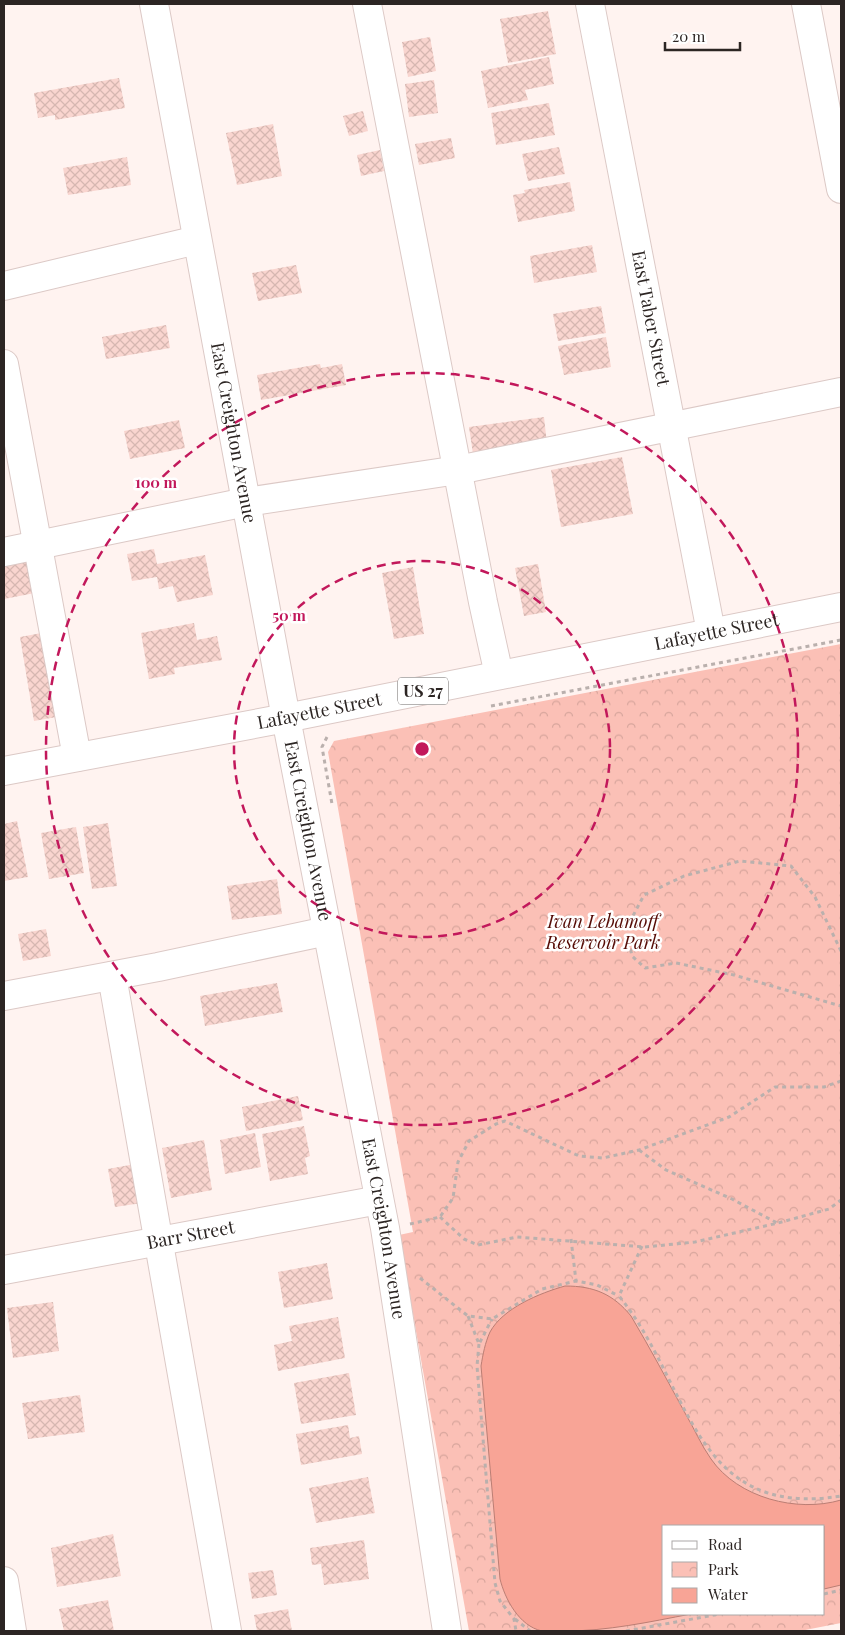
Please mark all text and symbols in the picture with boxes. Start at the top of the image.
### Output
scale bar [665,20,740,52]
text: 20 m [672,26,706,46]
street label: East Taber Street [627,248,676,389]
street label: East Creighton Avenue [206,340,263,525]
text: 100 m [135,472,178,492]
text: 50 m [272,605,306,625]
street label: Lafayette Street [652,607,781,655]
road number: US 27 [398,678,448,704]
street label: Lafayette Street [255,686,384,734]
street label: East Creighton Avenue [280,738,338,923]
centre of rings [413,740,431,758]
park label: Ivan Lebamoff Reservoir Park [545,909,662,954]
street label: East Creighton Avenue [357,1136,412,1321]
street label: Barr Street [145,1214,237,1254]
legend [662,1525,825,1615]
text: Road [708,1534,742,1554]
text: Park [708,1559,740,1579]
text: Water [707,1584,748,1604]

